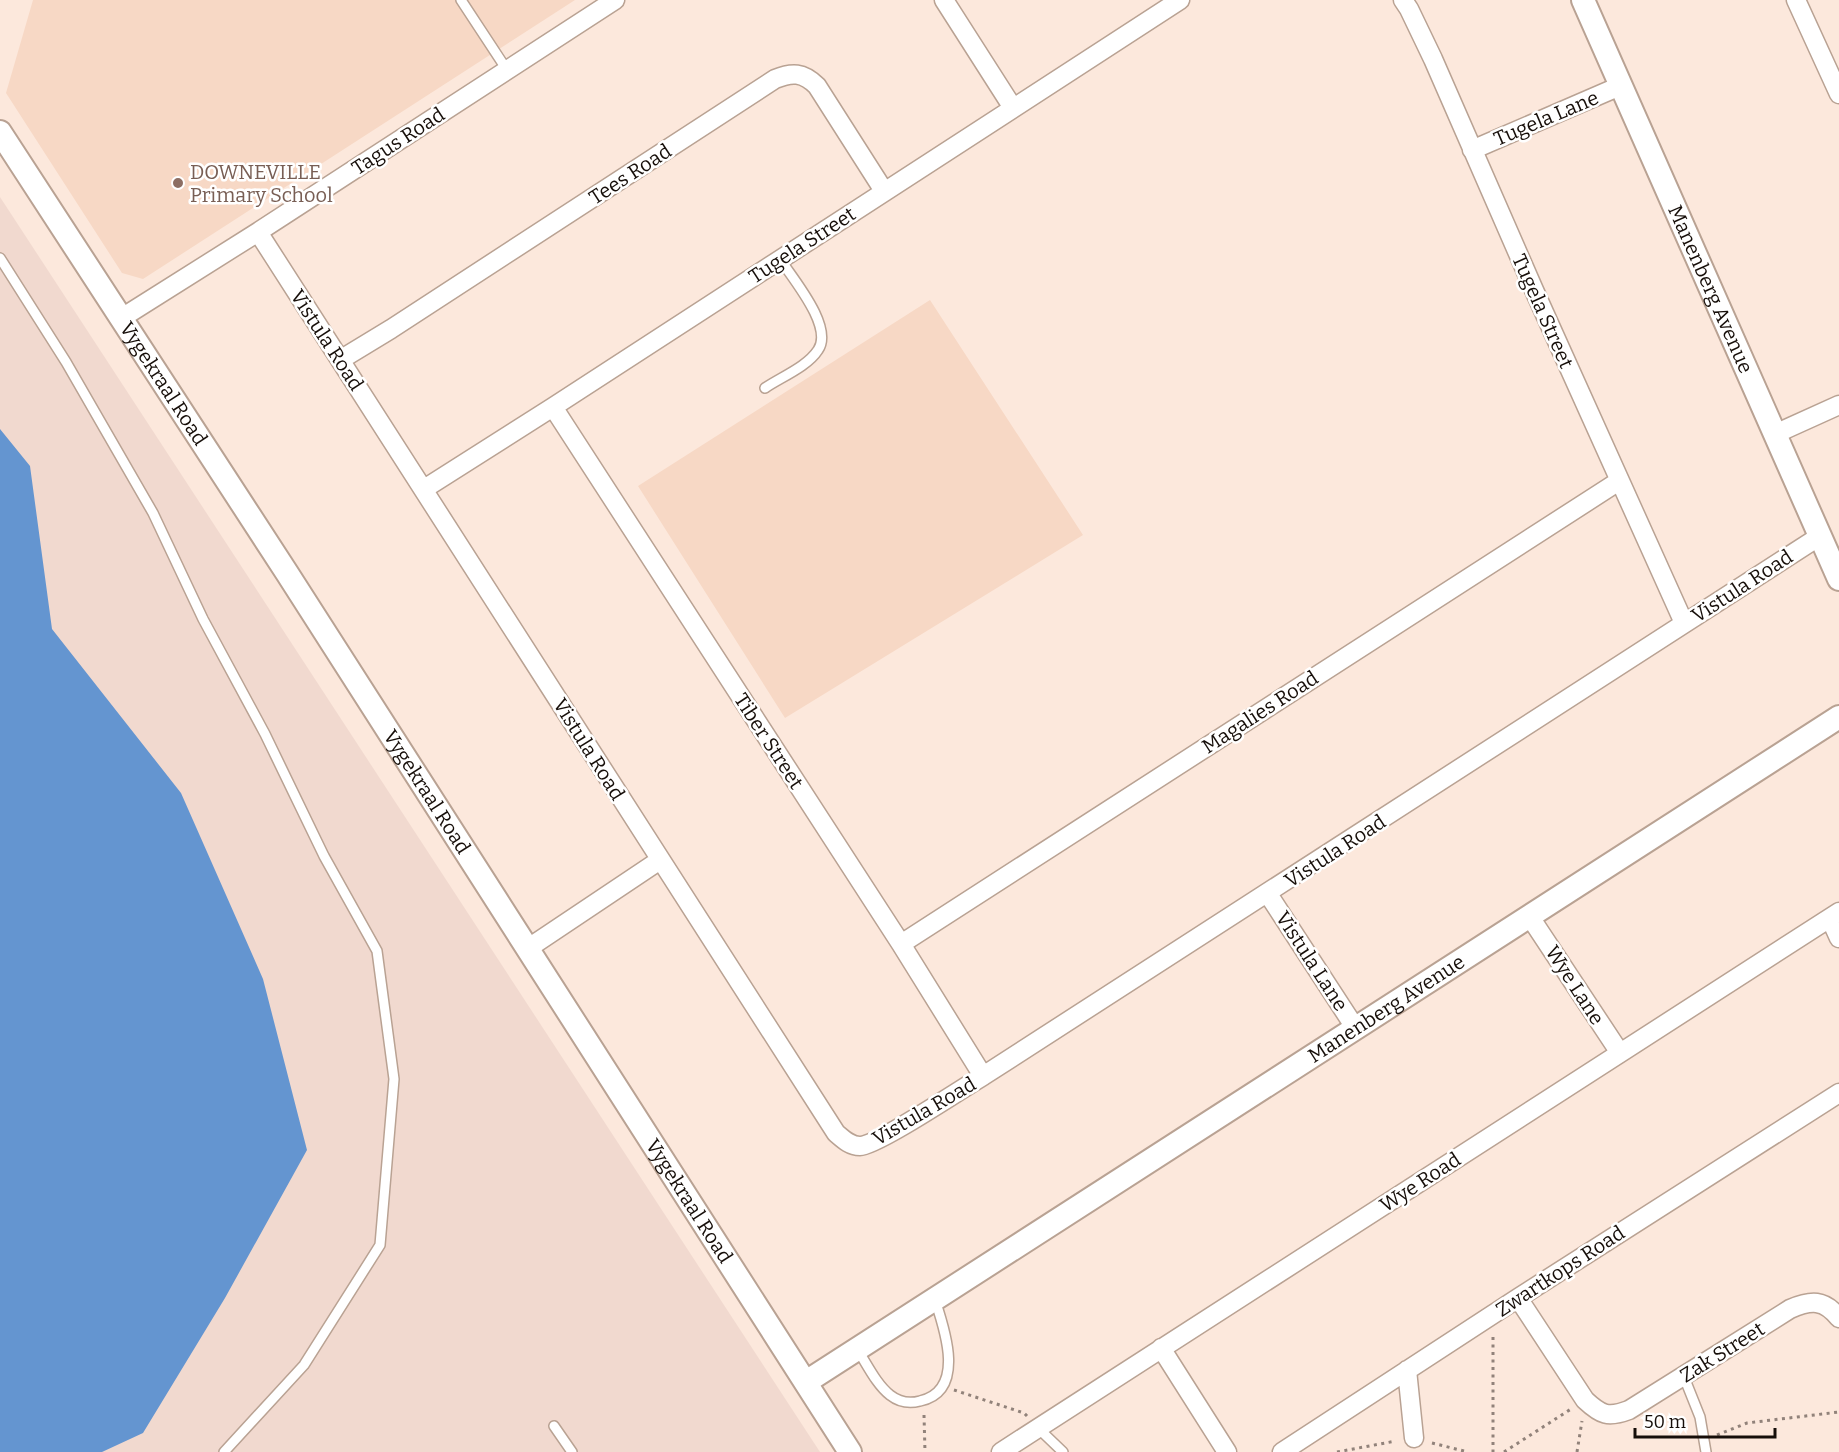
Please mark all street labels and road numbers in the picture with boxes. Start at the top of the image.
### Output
street label: Tugela Lane [1490,85,1602,151]
street label: Tagus Road [347,102,449,180]
street label: Tees Road [584,138,676,209]
street label: Manenberg Avenue [1663,201,1758,377]
street label: Tugela Street [744,202,860,288]
street label: Tugela Street [1507,250,1579,372]
street label: Vistula Road [285,285,369,395]
street label: Vygekraal Road [115,317,213,450]
street label: Vistula Road [1687,544,1797,628]
street label: Magalies Road [1197,665,1323,758]
street label: Tiber Street [729,689,809,793]
street label: Vistula Road [548,694,630,804]
street label: Vygekraal Road [379,725,476,858]
street label: Vistula Road [1280,809,1390,893]
street label: Vistula Lane [1271,907,1353,1015]
street label: Wye Lane [1541,941,1609,1029]
street label: Manenberg Avenue [1303,949,1469,1068]
street label: Vistula Road [868,1072,980,1150]
street label: Vygekraal Road [641,1135,738,1268]
street label: Wye Road [1375,1147,1465,1217]
street label: Zwartkops Road [1491,1220,1629,1322]
street label: Zak Street [1675,1317,1769,1387]

